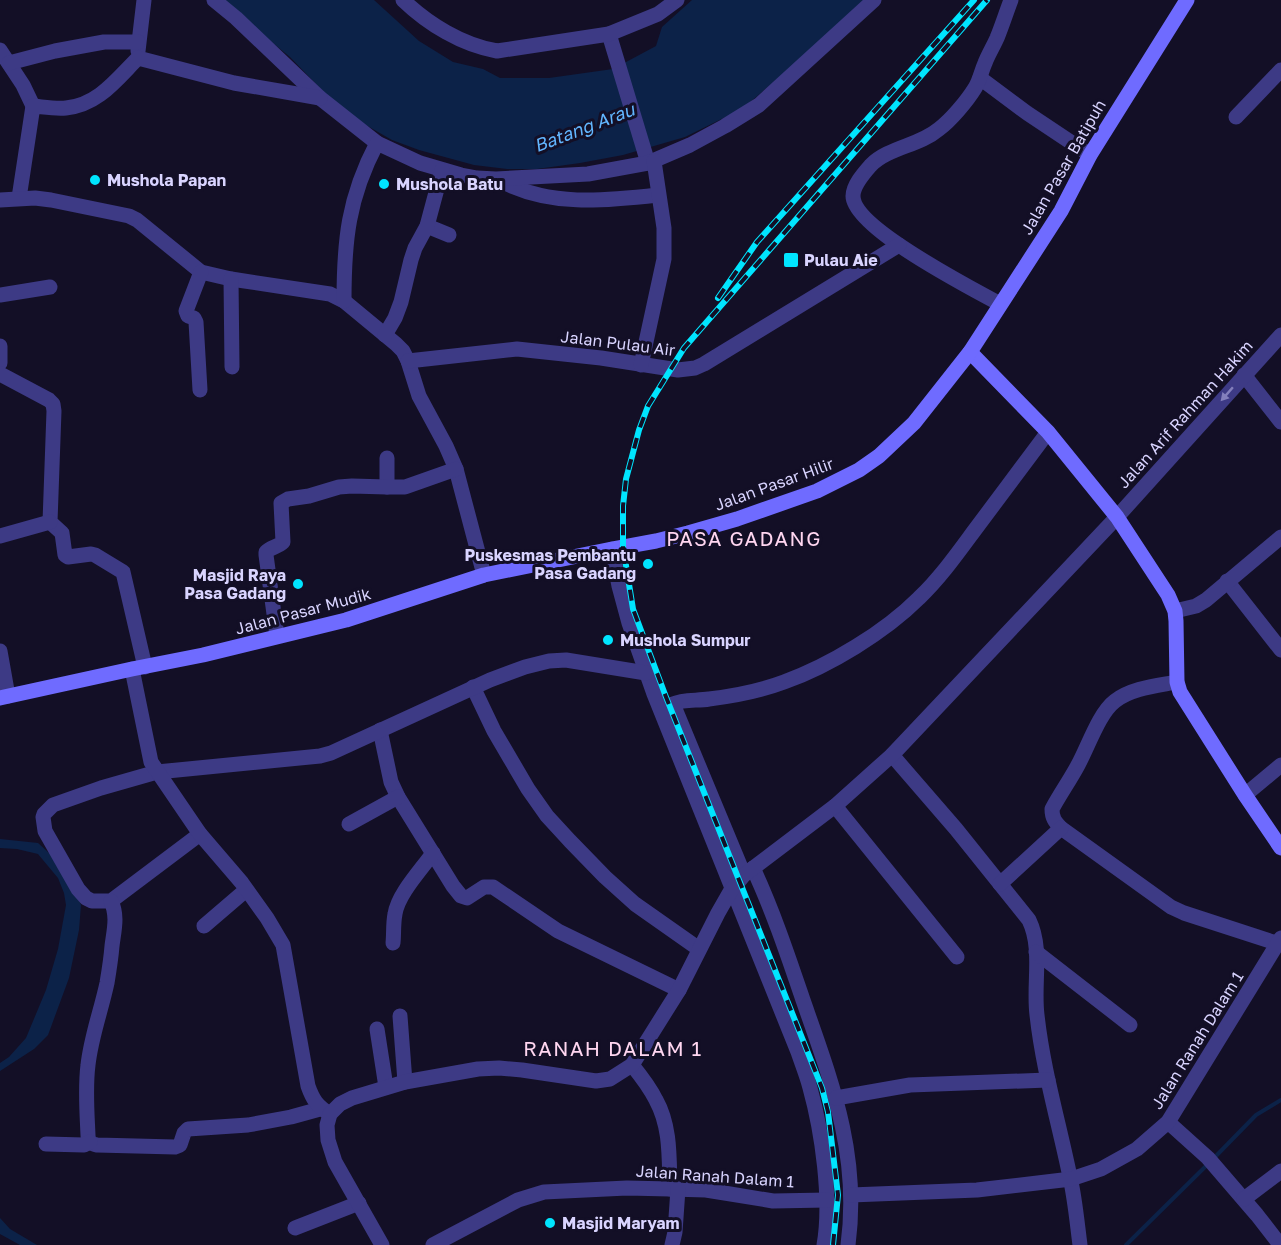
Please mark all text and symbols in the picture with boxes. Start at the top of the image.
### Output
street label: Jalan Pasar Batipuh [1016,96,1110,238]
water label: Batang Arau [531,97,638,156]
place label: Mushola Papan [107,170,226,190]
marker: Mushola Papan [88,173,102,187]
place label: Mushola Batu [396,174,503,194]
marker: Mushola Batu [377,177,391,191]
place label: Pulau Aie [804,250,878,270]
marker: Pulau Aie [782,251,800,269]
street label: Jalan Pulau Air [560,326,676,360]
street label: Jalan Arif Rahman Hakim [1113,336,1257,492]
one-way arrow [1221,386,1234,402]
street label: Jalan Pasar Hilir [712,453,836,515]
district label: PASA GADANG [666,526,822,550]
place label: Puskesmas Pembantu Pasa Gadang [464,545,636,583]
marker: Puskesmas Pembantu Pasa Gadang [641,557,655,571]
place label: Masjid Raya Pasa Gadang [184,565,286,603]
marker: Masjid Raya Pasa Gadang [291,577,305,591]
street label: Jalan Pasar Mudik [233,583,373,639]
place label: Mushola Sumpur [620,630,750,650]
marker: Mushola Sumpur [601,633,615,647]
street label: Jalan Ranah Dalam 1 [1146,967,1248,1113]
district label: RANAH DALAM 1 [523,1036,703,1060]
street label: Jalan Ranah Dalam 1 [635,1160,795,1192]
place label: Masjid Maryam [562,1213,680,1233]
marker: Masjid Maryam [543,1216,557,1230]

